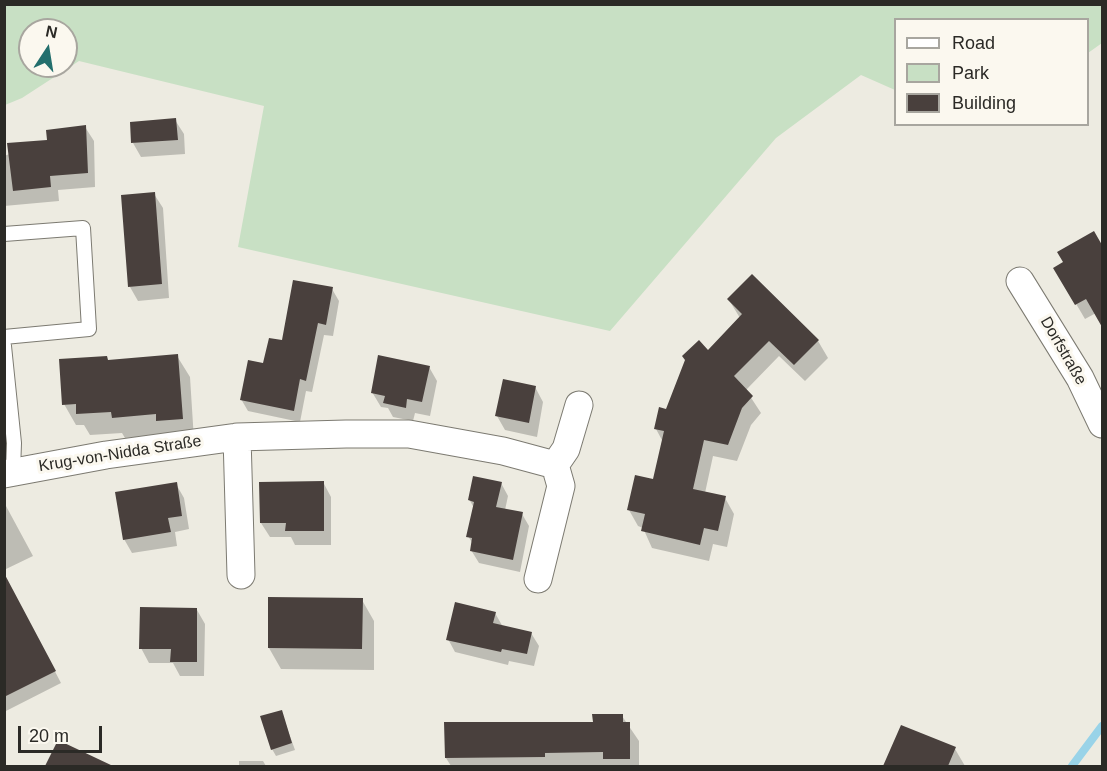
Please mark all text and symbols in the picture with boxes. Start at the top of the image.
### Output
north arrow [18,18,78,78]
legend [894,18,1089,126]
text: N [44,22,59,41]
text: Road [952,33,995,53]
text: Park [952,63,989,83]
text: Building [952,93,1016,113]
street label: Dorfstraße [1036,313,1090,389]
street label: Krug-von-Nidda Straße [37,432,203,476]
scale bar [21,714,105,752]
text: 20 m [29,726,69,746]

